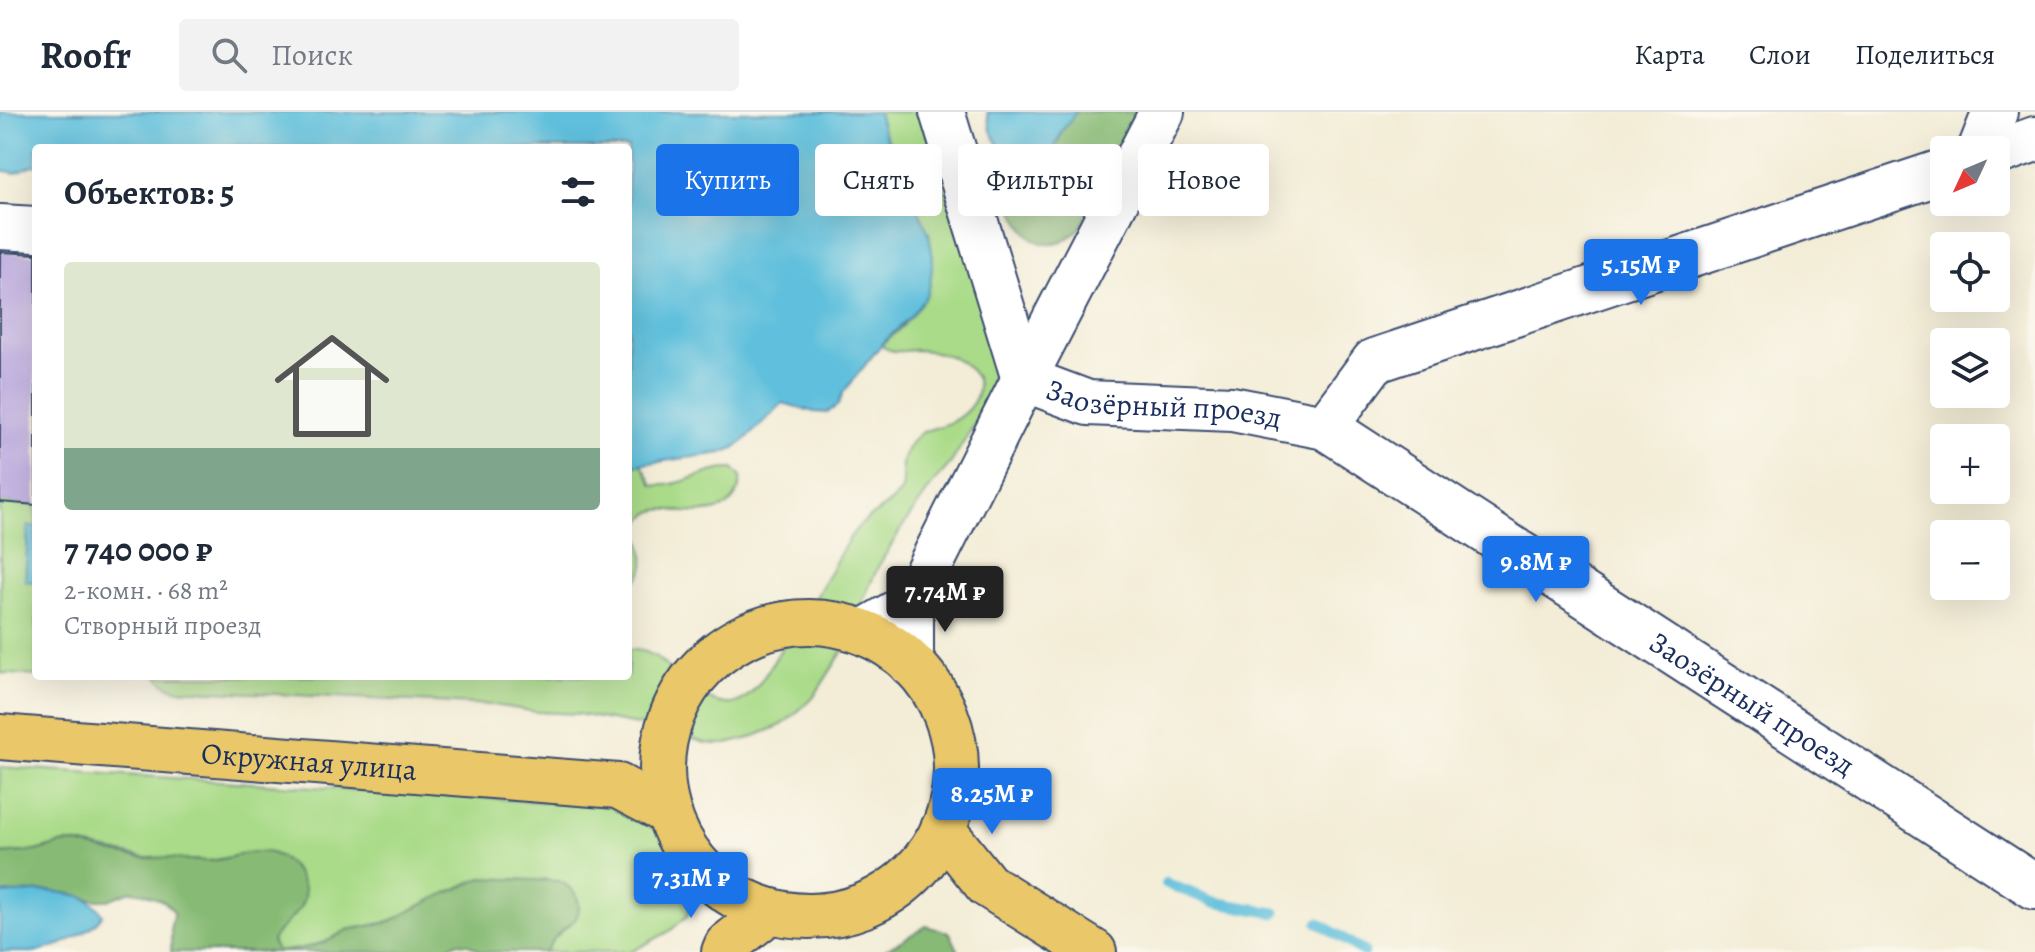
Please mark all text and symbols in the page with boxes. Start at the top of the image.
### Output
search box [179,19,739,91]
text: Roofr [40,29,131,81]
icon: search [207,33,251,77]
text: Поиск [271,35,353,75]
text: Карта [1634,36,1705,74]
text: Слои [1749,36,1811,74]
text: Поделиться [1855,36,1995,74]
north arrow [1930,136,2010,216]
map controls [1930,136,2010,600]
chip: Купить [656,144,799,216]
chip: Снять [815,144,942,216]
chip: Фильтры [958,144,1122,216]
chip: Новое [1138,144,1269,216]
text: Объектов: 5 [64,169,235,216]
icon: filters [556,170,600,214]
button: locate [1930,232,2010,312]
pin: 5.15M ₽ [1567,239,1715,307]
text: 5.15M ₽ [1602,247,1680,282]
icon: home [260,314,404,458]
button: layers [1930,328,2010,408]
street label: Заозёрный проезд [1041,369,1285,438]
button: + [1930,424,2010,504]
button: − [1930,520,2010,600]
text: 7 740 000 ₽ [64,526,212,573]
pin: 9.8M ₽ [1471,536,1601,604]
text: 9.8M ₽ [1500,544,1572,579]
pin: 7.74M ₽ [871,566,1019,634]
text: 2-комн. · 68 m² [64,573,228,608]
text: 7.74M ₽ [904,574,986,609]
text: Створный проезд [64,608,261,643]
street label: Заозёрный проезд [1641,622,1863,785]
street label: Окружная улица [200,733,419,790]
pin: 8.25M ₽ [918,768,1066,836]
text: 8.25M ₽ [951,776,1033,811]
pin: 7.31M ₽ [617,852,765,920]
text: 7.31M ₽ [652,860,730,895]

